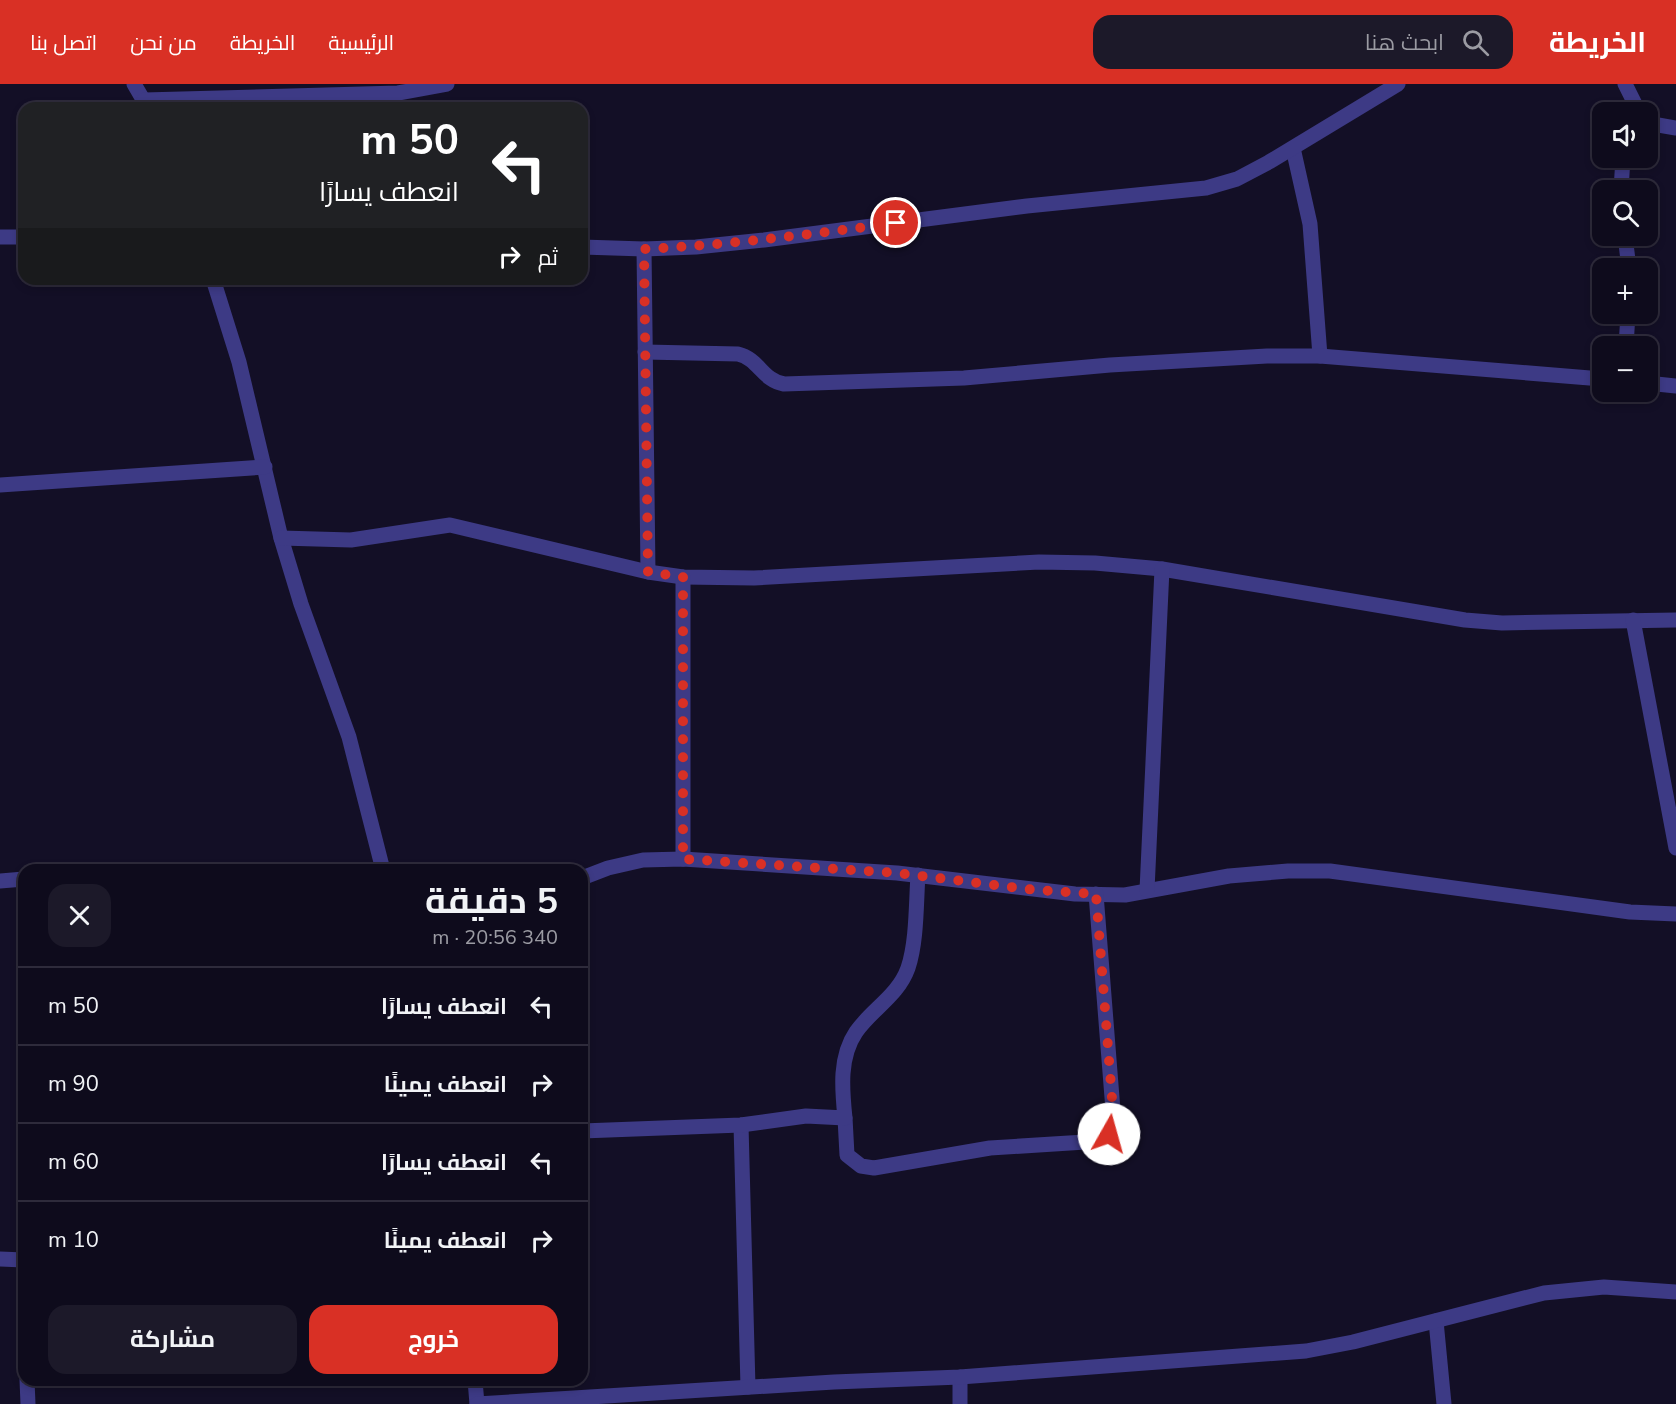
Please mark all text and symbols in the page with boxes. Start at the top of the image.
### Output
search box [1093,15,1513,69]
text: الخريطة [1549,24,1646,62]
icon: search [1459,26,1492,59]
text: ابحث هنا [1365,28,1444,58]
text: اتصل بنا [30,29,97,57]
text: من نحن [130,29,197,57]
text: الخريطة [230,29,295,57]
text: الرئيسية [328,29,394,57]
map controls [1592,102,1658,402]
button: sound [1592,102,1658,168]
text: 50 m [360,112,459,169]
icon: left [480,126,558,204]
text: انعطف يسارًا [319,174,459,211]
button: search [1592,180,1658,246]
pin [870,197,921,248]
icon: arrive [879,206,912,239]
icon: right [493,240,526,273]
text: ثم [538,243,558,273]
button: + [1592,258,1658,324]
button: − [1592,336,1658,402]
text: 5 دقيقة [425,877,558,926]
button: close [48,884,111,947]
text: 340 m · 20:56 [432,924,558,951]
icon: left [525,990,558,1023]
text: 50 m [48,991,99,1021]
text: انعطف يسارًا [381,992,507,1022]
icon: right [525,1068,558,1101]
text: 90 m [48,1069,99,1099]
text: انعطف يمينًا [384,1070,507,1100]
position arrow [1077,1102,1141,1166]
icon: left [525,1146,558,1179]
text: 60 m [48,1147,99,1177]
text: انعطف يسارًا [381,1148,507,1178]
icon: right [525,1224,558,1257]
text: 10 m [48,1225,99,1255]
text: انعطف يمينًا [384,1226,507,1256]
button: مشاركة [48,1305,297,1374]
button: خروج [309,1305,558,1374]

